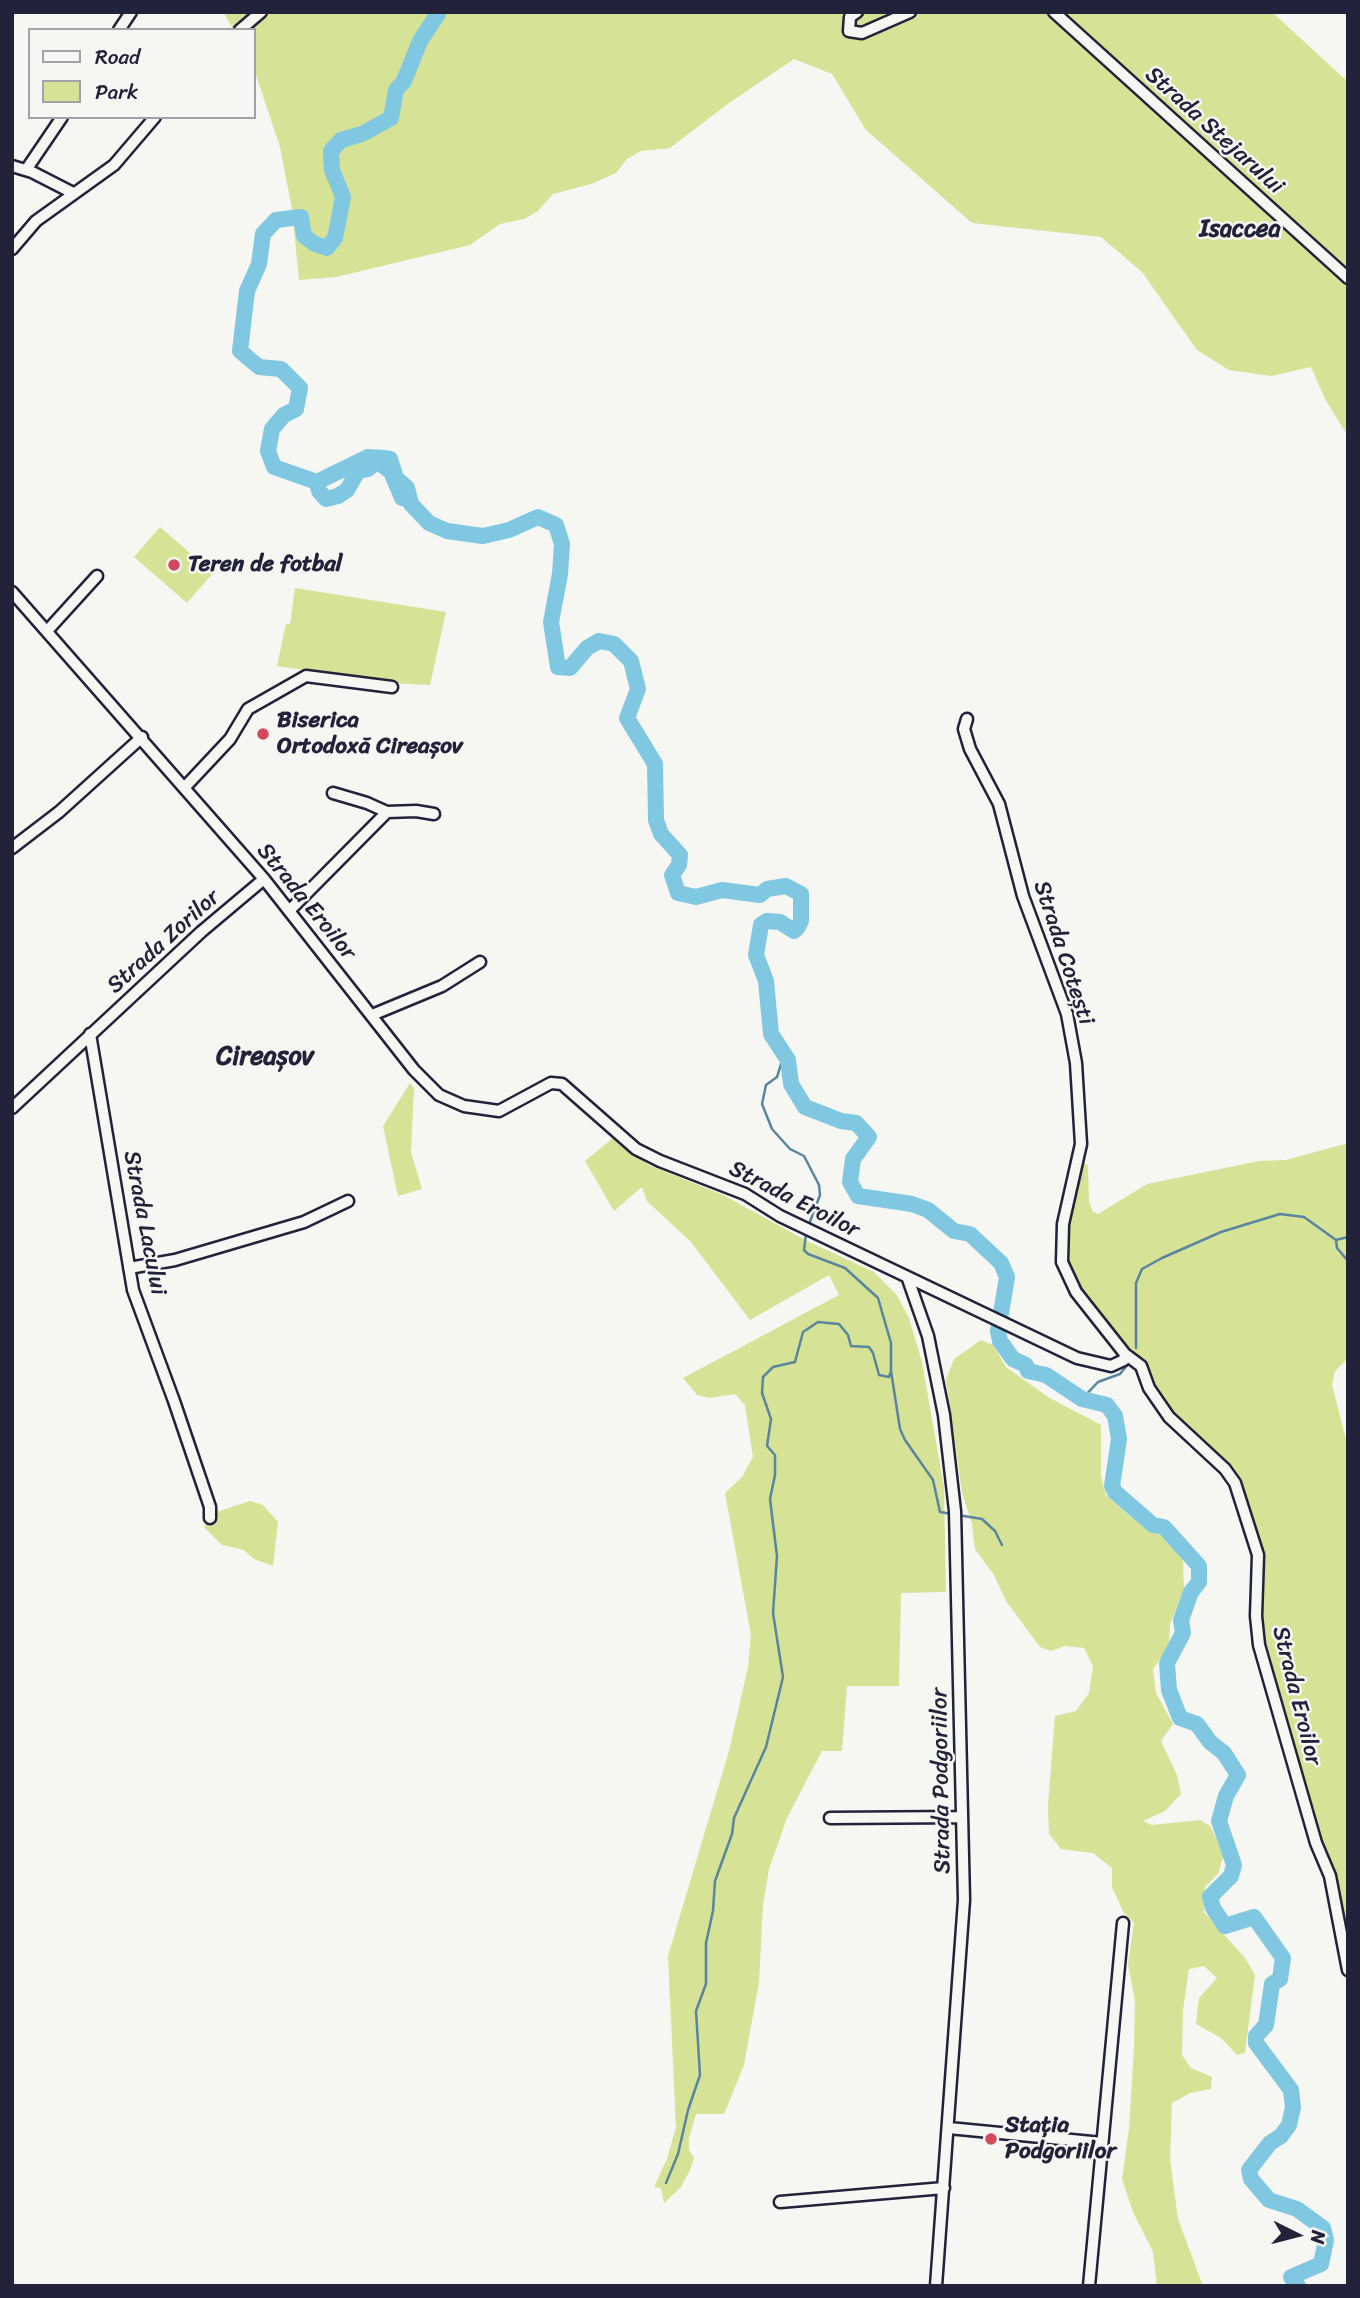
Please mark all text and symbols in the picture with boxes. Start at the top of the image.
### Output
legend [28,28,256,119]
text: Road [95,38,140,76]
street label: Strada Stejarului [1139,61,1289,201]
text: Park [95,73,138,111]
district label: Isaccea [1200,216,1280,244]
place label: Teren de fotbal [188,551,342,579]
marker: Teren de fotbal [166,557,182,573]
place label: Biserica Ortodoxă Cireașov [277,707,463,761]
marker: Biserica Ortodoxă Cireașov [255,726,271,742]
street label: Strada Eroilor [250,838,362,966]
street label: Strada Cotești [1027,877,1099,1029]
street label: Strada Zorilor [102,884,226,1000]
district label: Cireașov [216,1041,314,1073]
street label: Strada Lacului [116,1149,172,1297]
street label: Strada Eroilor [724,1155,864,1245]
street label: Strada Eroilor [1265,1623,1327,1769]
street label: Strada Podgoriilor [927,1688,957,1874]
place label: Stația Podgoriilor [1005,2112,1116,2166]
marker: Stația Podgoriilor [983,2131,999,2147]
north arrow [1262,2200,1332,2270]
text: N [1301,2229,1335,2246]

